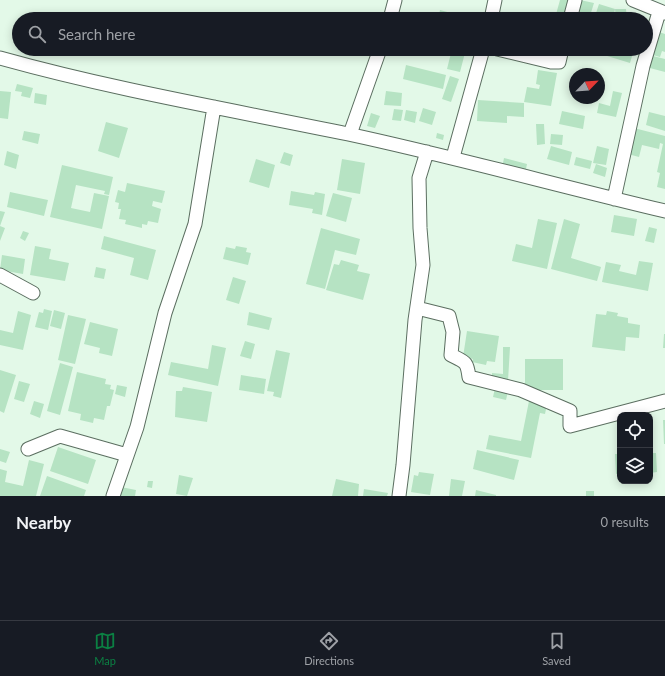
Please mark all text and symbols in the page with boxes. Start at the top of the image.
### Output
search box [12,12,653,56]
icon: search [26,23,48,45]
text: Search here [58,25,135,43]
north arrow [569,68,605,104]
map controls [617,412,653,484]
button: locate [617,412,653,448]
button: layers [617,448,653,484]
text: Nearby [16,512,71,533]
text: 0 results [601,514,649,530]
tab: Map [94,630,116,667]
tab: Directions [304,630,354,667]
tab: Saved [542,630,571,667]

